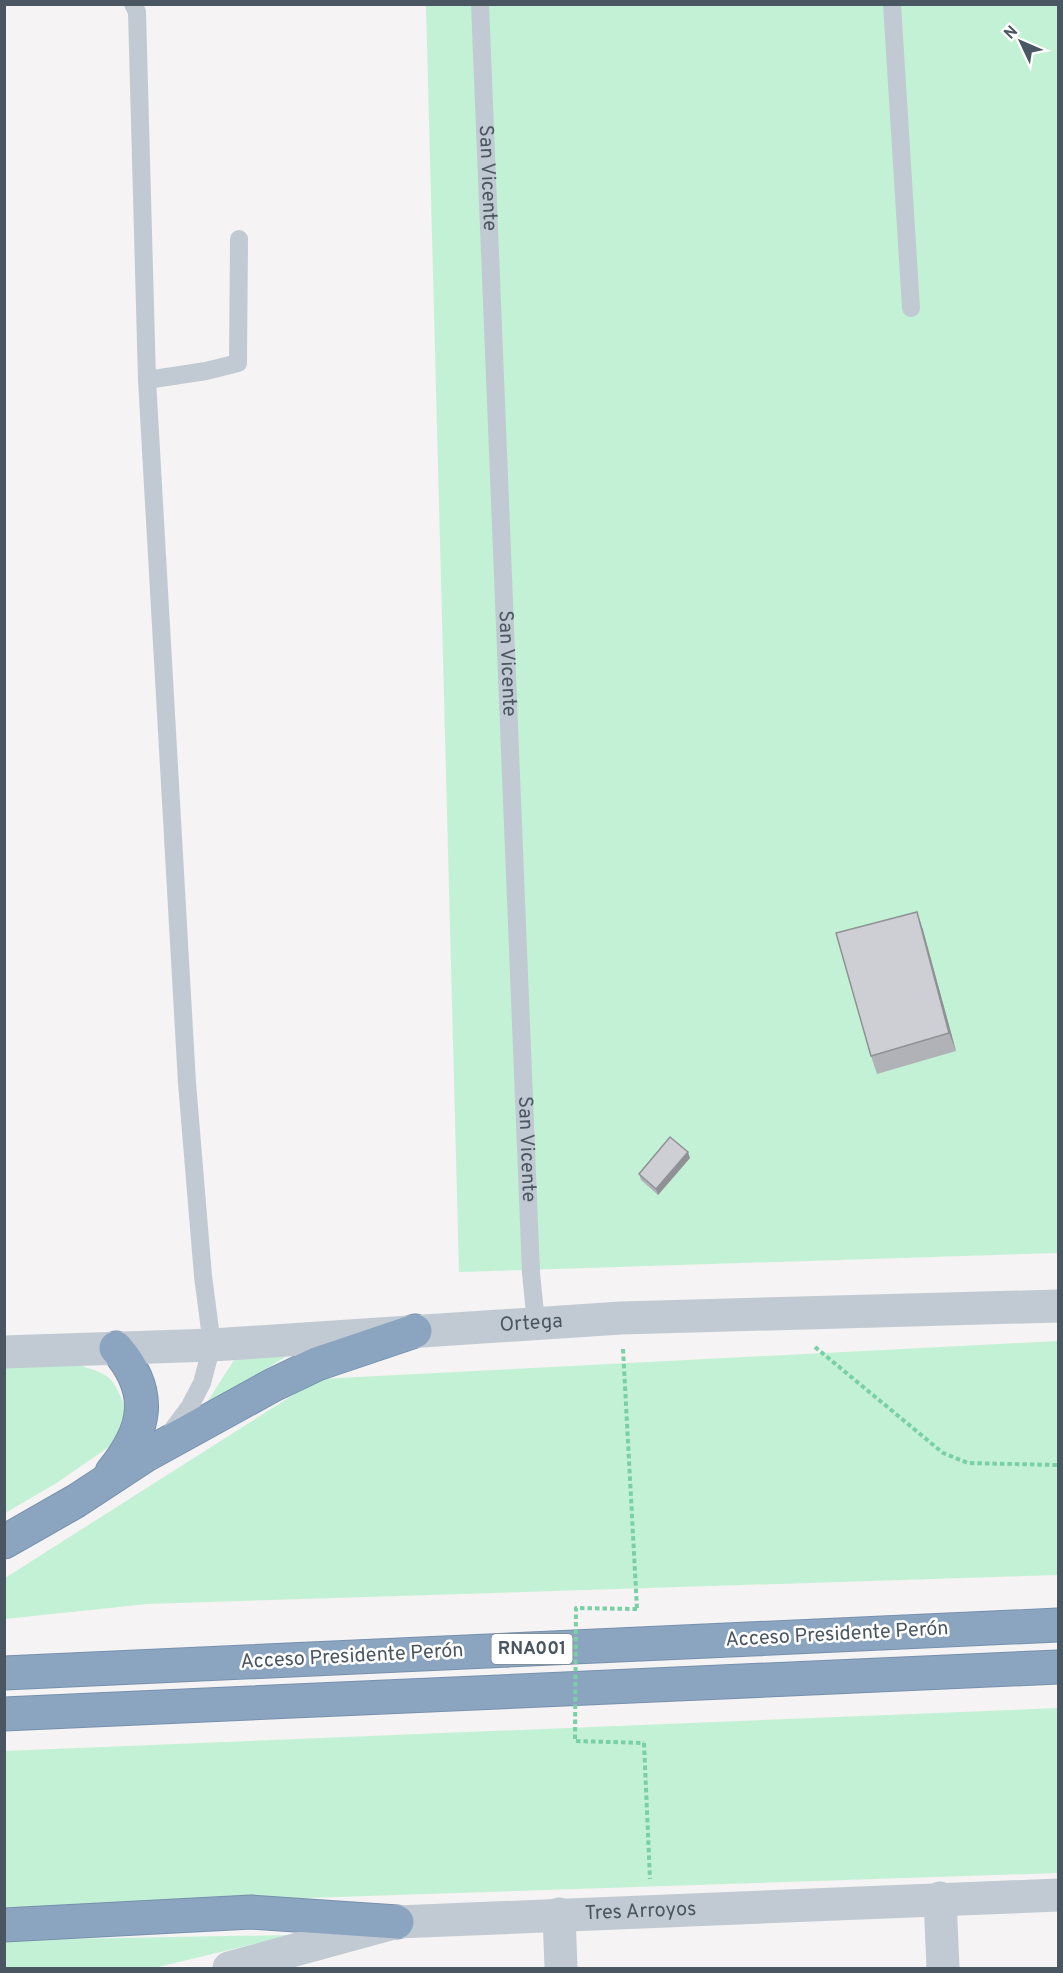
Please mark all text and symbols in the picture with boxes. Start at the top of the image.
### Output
north arrow [991,12,1051,72]
text: N [1000,22,1023,44]
street label: San Vicente [472,124,502,232]
street label: San Vicente [491,610,522,717]
street label: San Vicente [511,1095,541,1203]
street label: Ortega [499,1309,564,1339]
street label: Acceso Presidente Perón [725,1616,949,1654]
road number: RNA001 [492,1634,572,1664]
street label: Acceso Presidente Perón [240,1638,464,1676]
street label: Tres Arroyos [584,1897,697,1927]

